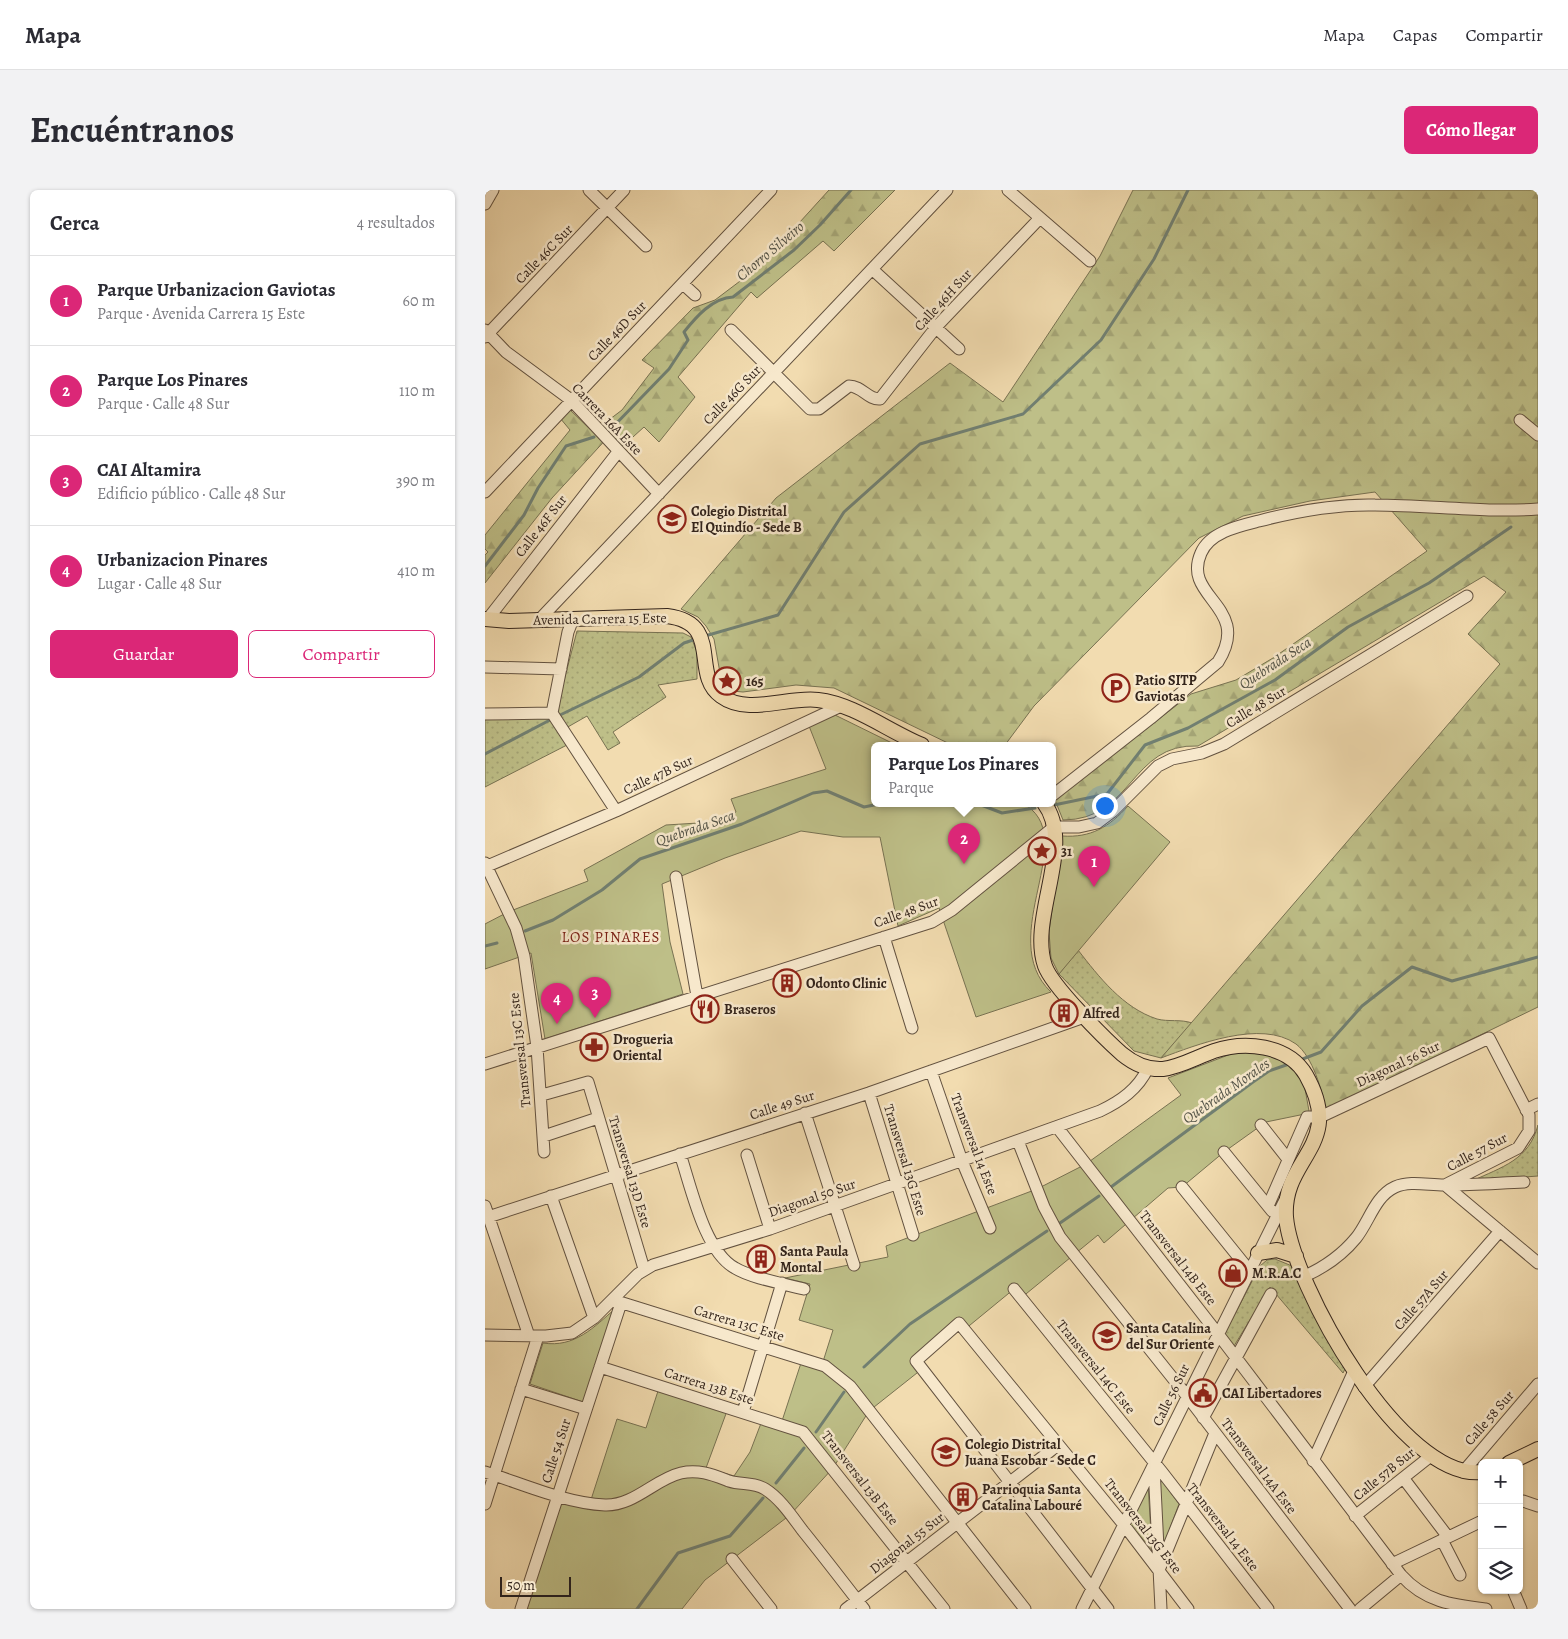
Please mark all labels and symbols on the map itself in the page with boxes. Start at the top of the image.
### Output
water label: Chorro Silveiro [732,217,808,285]
street label: Calle 46C Sur [511,220,578,288]
street label: Calle 46H Sur [910,264,976,335]
street label: Calle 46D Sur [583,296,651,365]
street label: Calle 46G Sur [699,360,766,429]
street label: Carrera 16A Este [568,379,646,459]
street label: Calle 46F Sur [511,490,572,561]
place label: Colegio Distrital El Quindío - Sede B [691,502,802,537]
school or university icon: Colegio Distrital El Quindío - Sede B [657,504,687,534]
street label: Avenida Carrera 15 Este [532,608,667,630]
water label: Quebrada Seca [1235,632,1315,694]
place icon: 165 [712,666,742,696]
place label: Patio SITP Gaviotas [1135,671,1196,706]
place label: 165 [746,672,764,691]
parking icon: Patio SITP Gaviotas [1101,673,1131,703]
street label: Calle 48 Sur [1222,681,1290,733]
street label: Calle 47B Sur [620,750,697,799]
your location [1092,793,1118,819]
water label: Quebrada Seca [653,805,737,851]
pin: 2 [948,823,980,864]
place icon: 31 [1027,836,1057,866]
place label: 31 [1061,842,1072,861]
pin: 1 [1078,846,1110,887]
street label: Calle 48 Sur [871,891,942,932]
district label: LOS PINARES [562,927,660,947]
building icon: Odonto Clinic [772,968,802,998]
place label: Odonto Clinic [806,974,887,993]
pin: 3 [579,977,611,1018]
pin: 4 [541,983,573,1024]
street label: Transversal 13C Este [505,992,535,1108]
restaurant icon: Braseros [690,994,720,1024]
building icon: Alfred [1049,998,1079,1028]
place label: Braseros [724,1000,776,1019]
place label: Alfred [1082,1004,1120,1023]
place label: Drogueria Oriental [613,1030,674,1065]
pharmacy icon: Drogueria Oriental [579,1032,609,1062]
street label: Diagonal 56 Sur [1353,1036,1444,1092]
water label: Quebrada Morales [1178,1054,1274,1128]
street label: Calle 49 Sur [747,1085,817,1124]
street label: Transversal 14 Este [946,1091,1002,1197]
street label: Transversal 13G Este [879,1102,931,1218]
street label: Transversal 13D Este [604,1114,656,1230]
street label: Calle 57 Sur [1443,1128,1511,1176]
street label: Diagonal 50 Sur [766,1174,859,1222]
street label: Transversal 14B Este [1135,1207,1221,1309]
place label: Santa Paula Montal [780,1242,849,1277]
building icon: Santa Paula Montal [746,1244,776,1274]
shop icon: M.R.A.C [1218,1258,1248,1288]
place label: M.R.A.C [1252,1264,1302,1283]
street label: Calle 57A Sur [1389,1265,1453,1334]
street label: Carrera 13C Este [691,1300,787,1346]
street label: Transversal 14C Este [1052,1316,1140,1418]
place label: Santa Catalina del Sur Oriente [1126,1319,1215,1354]
school or university icon: Santa Catalina del Sur Oriente [1092,1321,1122,1351]
street label: Calle 56 Sur [1148,1360,1194,1429]
street label: Carrera 13B Este [662,1363,756,1409]
public building icon: CAI Libertadores [1188,1378,1218,1408]
place label: CAI Libertadores [1222,1384,1322,1403]
street label: Calle 58 Sur [1460,1386,1519,1450]
street label: Transversal 14A Este [1217,1414,1301,1518]
street label: Calle 54 Sur [537,1416,576,1486]
street label: Transversal 13B Este [817,1427,903,1529]
place label: Colegio Distrital Juana Escobar - Sede C [965,1435,1096,1470]
school or university icon: Colegio Distrital Juana Escobar - Sede C [931,1437,961,1467]
street label: Calle 57B Sur [1349,1443,1419,1505]
street label: Transversal 13G Este [1100,1475,1186,1577]
street label: Transversal 14 Este [1183,1479,1263,1575]
place label: Parrioquia Santa Catalina Labouré [982,1480,1082,1515]
building icon: Parrioquia Santa Catalina Labouré [948,1482,978,1512]
street label: Diagonal 55 Sur [866,1507,949,1578]
scale bar [500,1574,571,1597]

